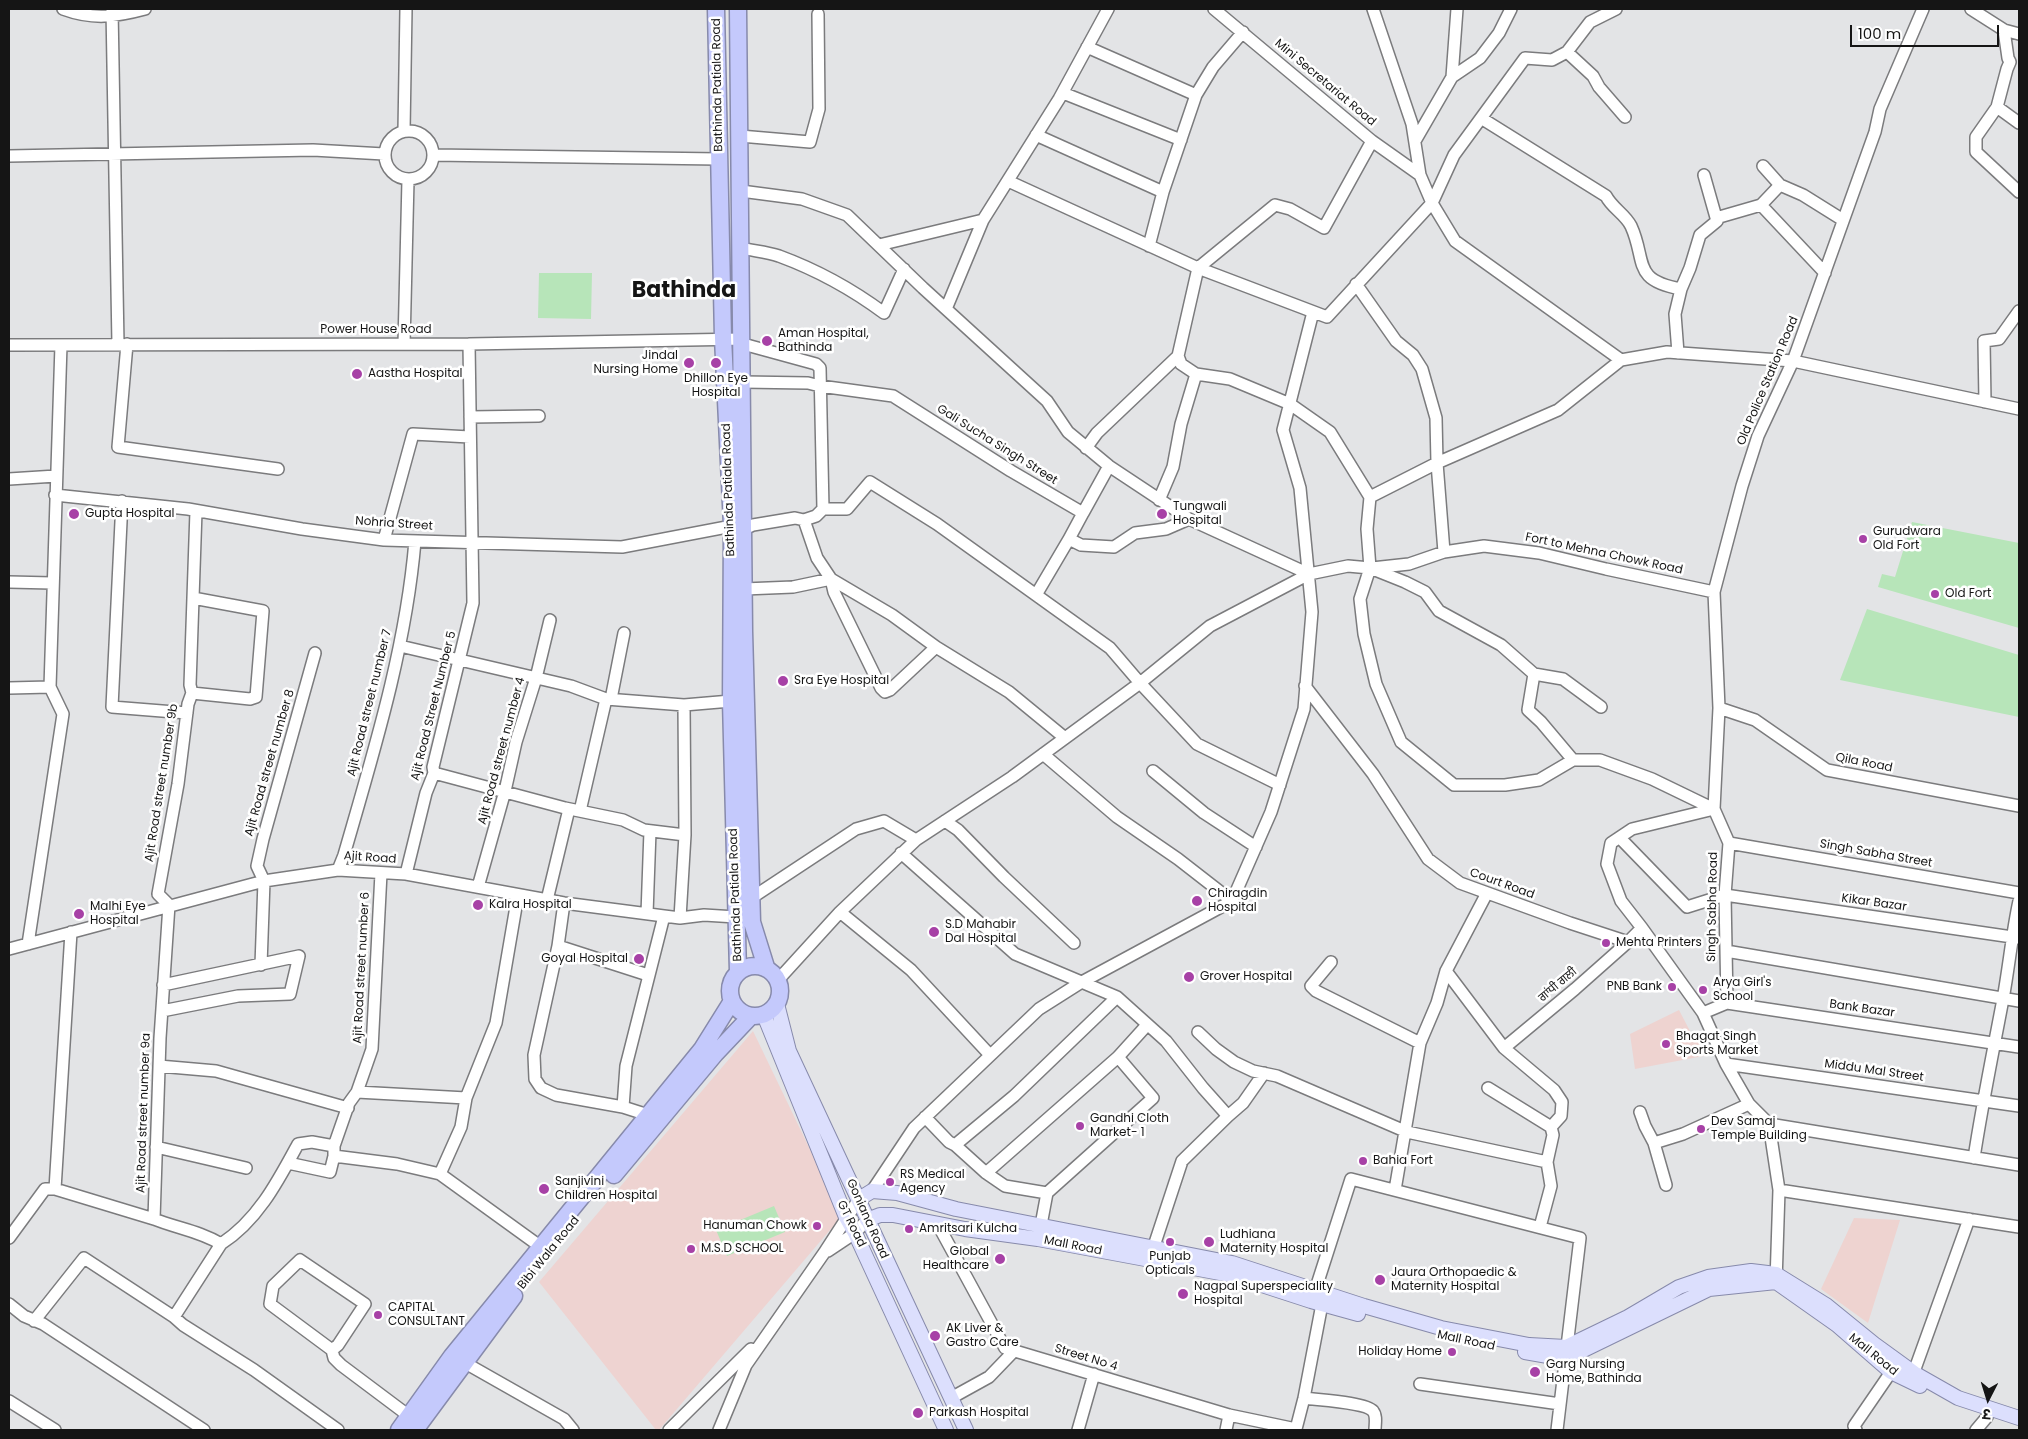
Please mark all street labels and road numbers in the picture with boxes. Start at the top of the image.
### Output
street label: Bathinda Patiala Road [710,18,726,152]
street label: Mini Secretariat Road [1271,36,1379,130]
street label: Old Police Station Road [1734,314,1802,448]
street label: Power House Road [320,323,432,337]
street label: Gali Sucha Singh Street [934,402,1060,488]
street label: Bathinda Patiala Road [719,423,739,557]
street label: Nohria Street [355,514,433,534]
street label: Fort to Mehna Chowk Road [1524,530,1684,578]
street label: Ajit Road street number 7 [345,628,395,778]
street label: Ajit Road Street Number 5 [408,630,460,782]
street label: Ajit Road street number 4 [475,676,529,826]
street label: Ajit Road street number 8 [242,688,298,838]
street label: Ajit Road street number 9b [142,703,182,863]
street label: Qila Road [1834,750,1894,776]
street label: Bathinda Patiala Road [726,828,746,962]
street label: Singh Sabha Street [1819,837,1933,871]
street label: Ajit Road [343,849,397,867]
street label: Singh Sabha Road [1705,852,1721,962]
street label: Court Road [1468,866,1536,902]
street label: Kikar Bazar [1841,891,1907,915]
street label: Ajit Road street number 6 [351,892,373,1044]
street label: ਗਾਂਧੀ ਗਲੀ [1536,965,1580,1005]
street label: Bank Bazar [1828,997,1896,1021]
street label: Ajit Road street number 9a [134,1033,154,1193]
street label: Middu Mal Street [1823,1057,1925,1085]
street label: Goniana Road [843,1177,891,1261]
street label: GT Road [834,1198,868,1250]
street label: Bibi Wala Road [515,1214,583,1292]
street label: Mall Road [1043,1233,1103,1259]
street label: Mall Road [1436,1328,1496,1354]
street label: Mall Road [1846,1331,1900,1379]
street label: Street No 4 [1053,1342,1119,1374]

